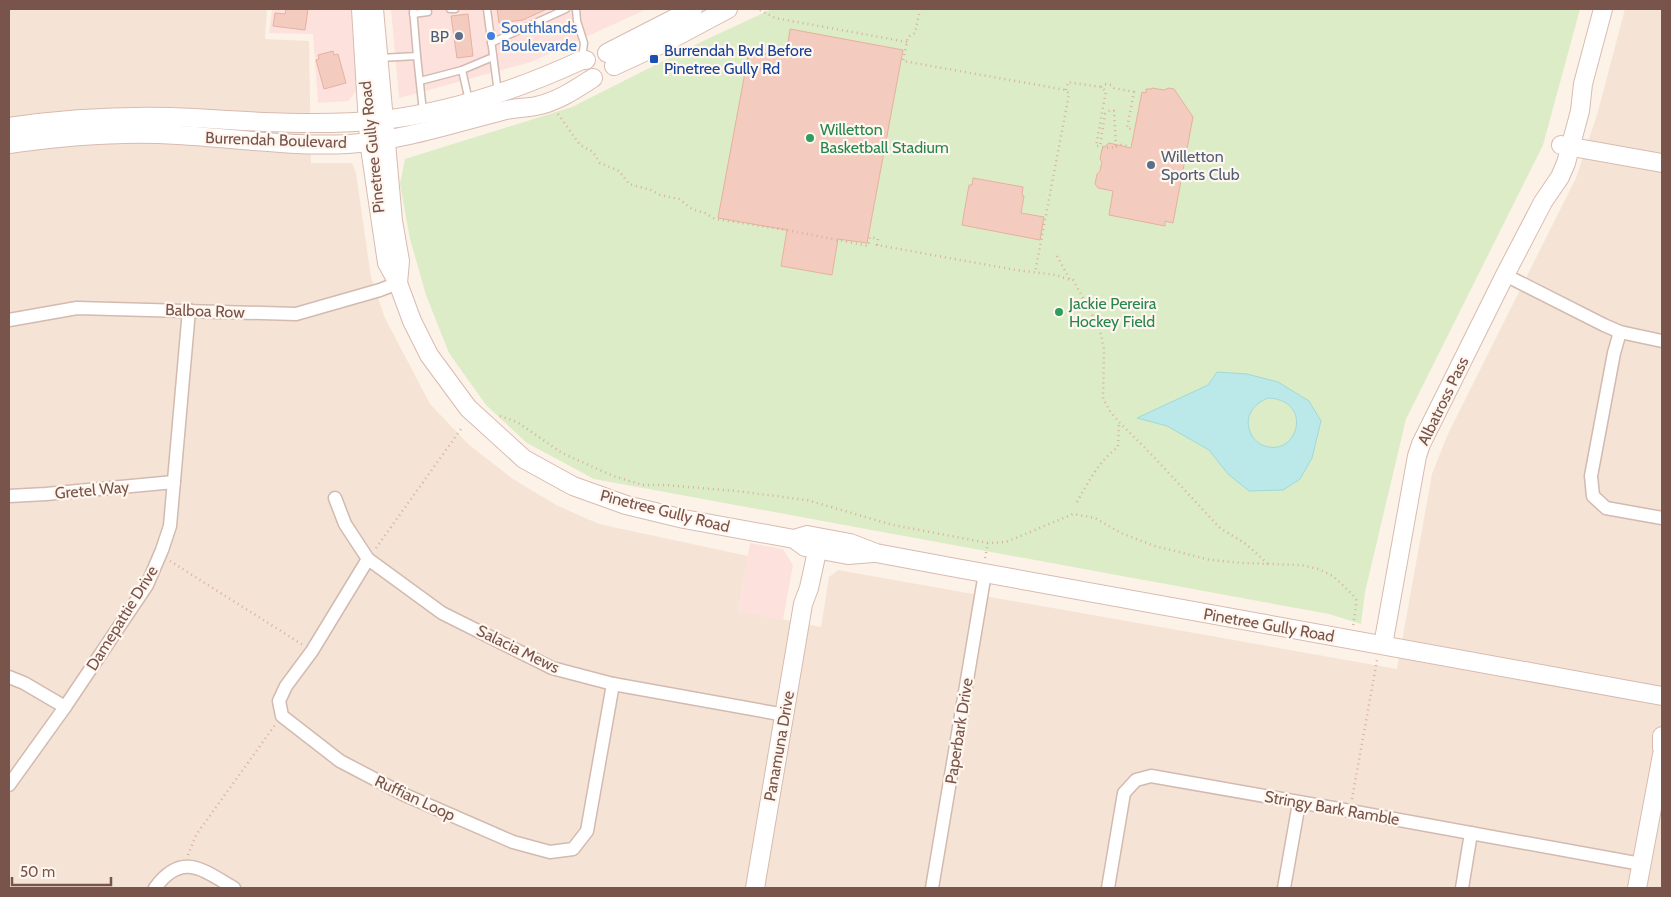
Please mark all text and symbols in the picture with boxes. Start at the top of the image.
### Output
place label: Southlands Boulevarde [501,18,578,55]
place label: BP [430,27,449,46]
marker: BP [453,30,465,42]
marker: Southlands Boulevarde [485,30,497,42]
place label: Burrendah Bvd Before Pinetree Gully Rd [664,41,812,78]
marker: Burrendah Bvd Before Pinetree Gully Rd [648,53,660,65]
street label: Pinetree Gully Road [356,80,388,214]
place label: Willetton Basketball Stadium [820,120,949,157]
street label: Burrendah Boulevard [205,128,347,152]
marker: Willetton Basketball Stadium [804,132,816,144]
place label: Willetton Sports Club [1161,147,1240,184]
marker: Willetton Sports Club [1145,159,1157,171]
place label: Jackie Pereira Hockey Field [1068,294,1157,331]
street label: Balboa Row [165,300,246,322]
marker: Jackie Pereira Hockey Field [1053,306,1065,318]
street label: Albatross Pass [1413,354,1473,448]
street label: Gretel Way [54,477,130,503]
street label: Pinetree Gully Road [598,486,732,536]
street label: Damepattie Drive [82,562,162,674]
street label: Pinetree Gully Road [1202,604,1336,646]
street label: Salacia Mews [474,621,563,677]
street label: Paperbark Drive [941,677,977,785]
street label: Panamuna Drive [760,689,798,803]
street label: Ruffian Loop [372,771,458,825]
street label: Stringy Bark Ramble [1263,787,1401,829]
scale bar [12,854,111,886]
text: 50 m [20,863,55,881]

